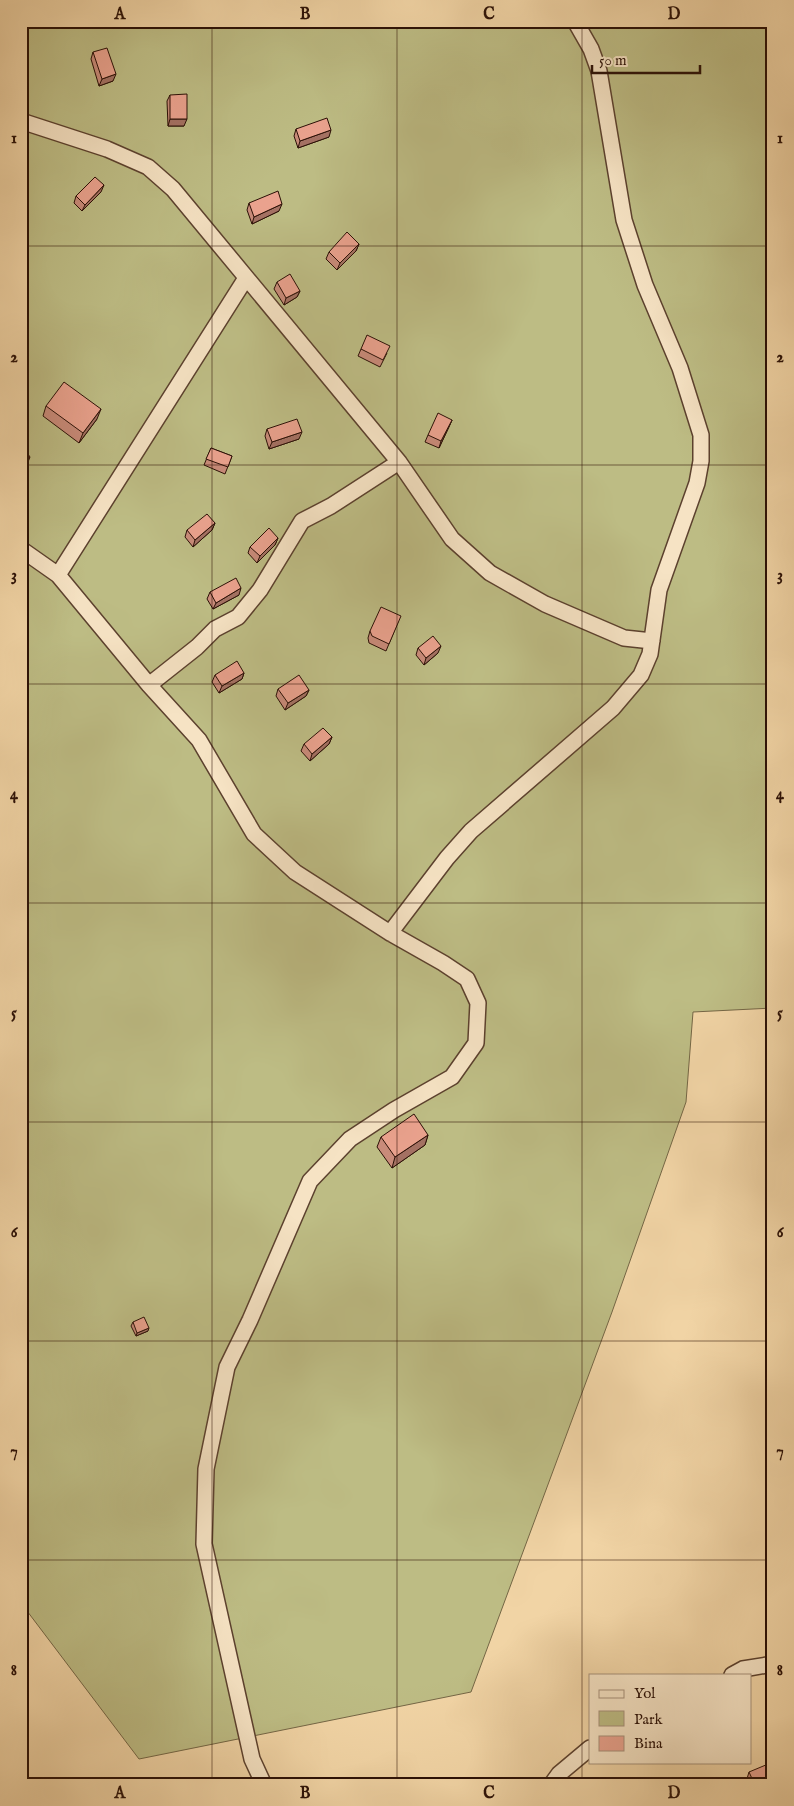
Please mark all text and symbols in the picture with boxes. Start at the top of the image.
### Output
text: A [114,5,127,25]
text: B [300,5,311,25]
text: C [483,5,495,25]
text: D [668,5,681,25]
scale bar [592,42,699,74]
text: 50 m [599,51,627,70]
text: 1 [11,129,17,149]
text: 1 [777,129,783,149]
text: 2 [10,348,18,368]
text: 2 [776,348,784,368]
text: 3 [11,566,17,586]
text: 3 [777,566,783,586]
text: 4 [10,785,19,805]
text: 4 [776,785,785,805]
text: 5 [11,1004,17,1024]
text: 5 [777,1004,783,1024]
text: 6 [11,1223,19,1243]
text: 6 [777,1223,785,1243]
text: 7 [10,1442,18,1462]
text: 7 [776,1442,784,1462]
text: 8 [11,1661,17,1681]
text: 8 [777,1661,783,1681]
legend [589,1674,752,1764]
text: Yol [634,1684,656,1703]
text: Park [634,1710,664,1729]
text: Bina [634,1734,663,1753]
text: A [114,1784,127,1804]
text: B [300,1784,311,1804]
text: C [483,1784,495,1804]
text: D [668,1784,681,1804]

